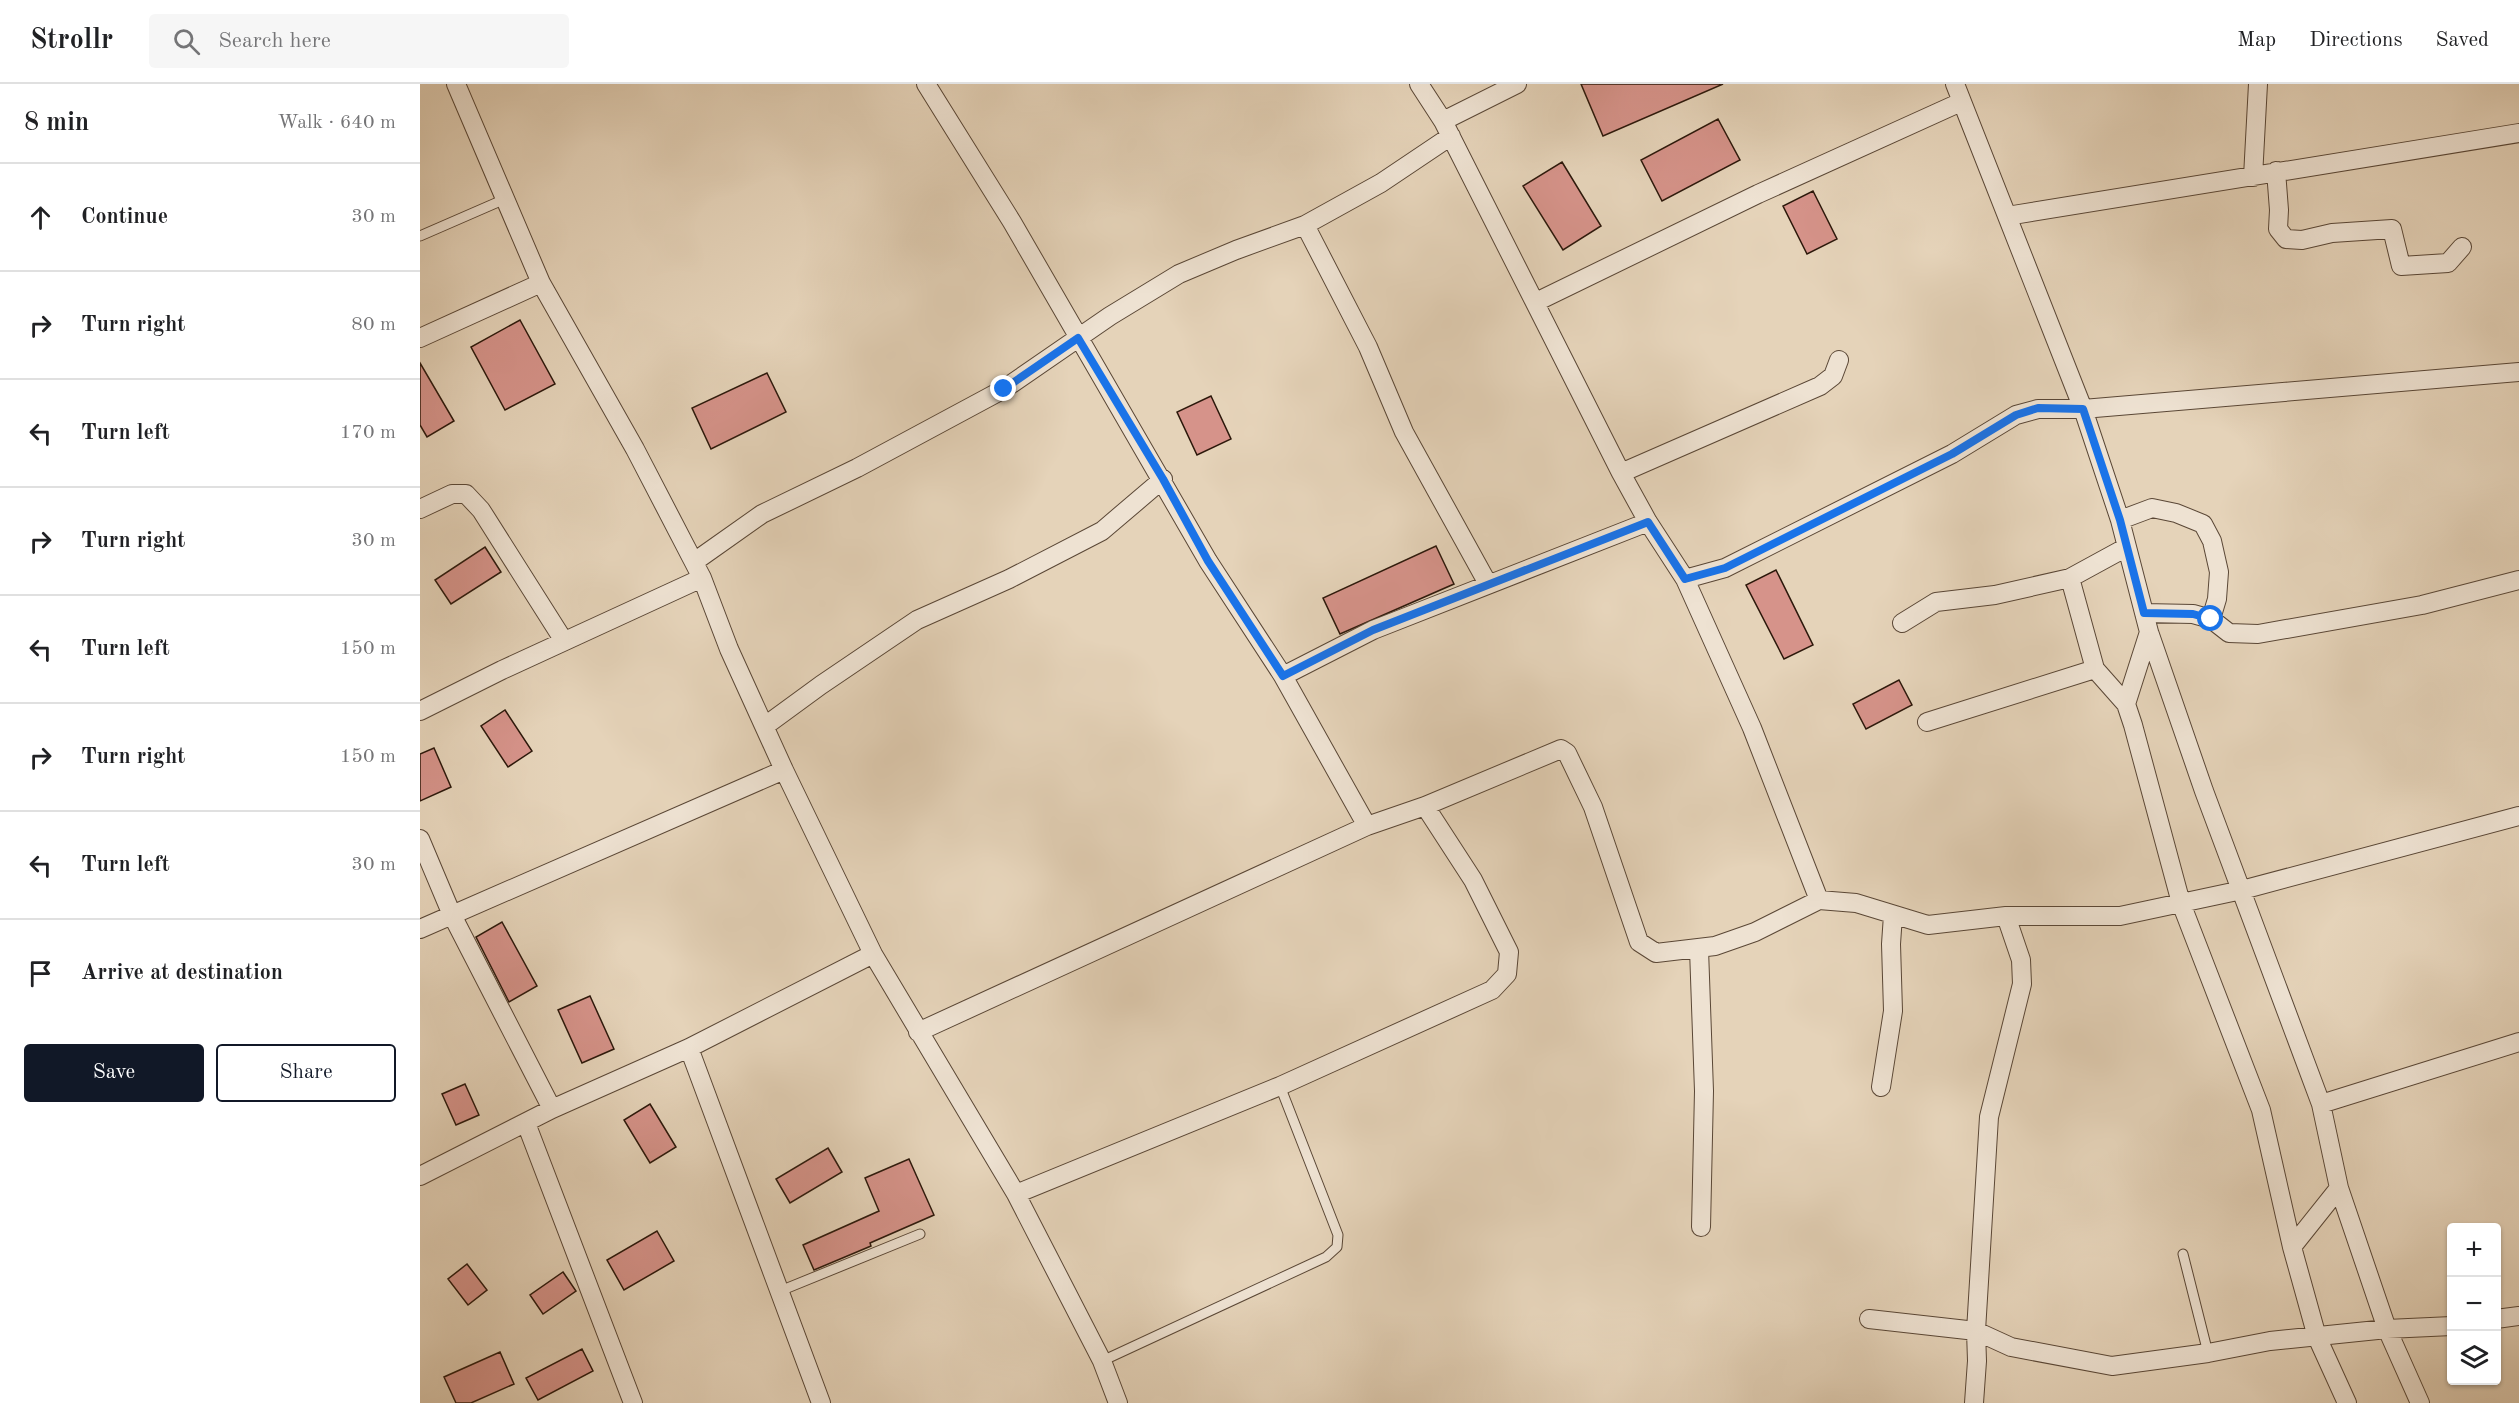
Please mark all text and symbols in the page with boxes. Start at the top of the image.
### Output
search box [149,14,569,68]
icon: search [170,25,203,58]
text: Strollr [30,27,113,55]
text: Search here [218,30,331,52]
text: Map [2237,30,2276,51]
text: Directions [2309,30,2403,51]
text: Saved [2436,30,2489,51]
text: 8 min [24,110,89,136]
text: Walk · 640 m [277,113,396,133]
icon: ahead [24,201,57,234]
text: Continue [81,206,168,228]
text: 30 m [351,207,396,227]
icon: right [24,309,57,342]
text: Turn right [81,314,185,336]
text: 80 m [351,315,396,335]
route end [990,375,1016,401]
icon: left [24,417,57,450]
text: Turn left [81,422,170,444]
text: 170 m [340,423,396,443]
icon: right [24,525,57,558]
text: Turn right [81,530,185,552]
text: 30 m [351,531,396,551]
route start [2197,605,2223,631]
icon: left [24,633,57,666]
text: Turn left [81,638,170,660]
text: 150 m [340,639,396,659]
icon: right [24,741,57,774]
text: Turn right [81,746,185,768]
text: 150 m [340,747,396,767]
icon: left [24,849,57,882]
text: Turn left [81,854,170,876]
text: 30 m [351,855,396,875]
icon: arrive [24,957,57,990]
text: Arrive at destination [81,962,283,984]
button: Save [24,1044,204,1102]
button: Share [216,1044,396,1102]
map controls [2447,1223,2501,1385]
button: + [2447,1223,2501,1277]
button: − [2447,1277,2501,1331]
button: layers [2447,1331,2501,1385]

